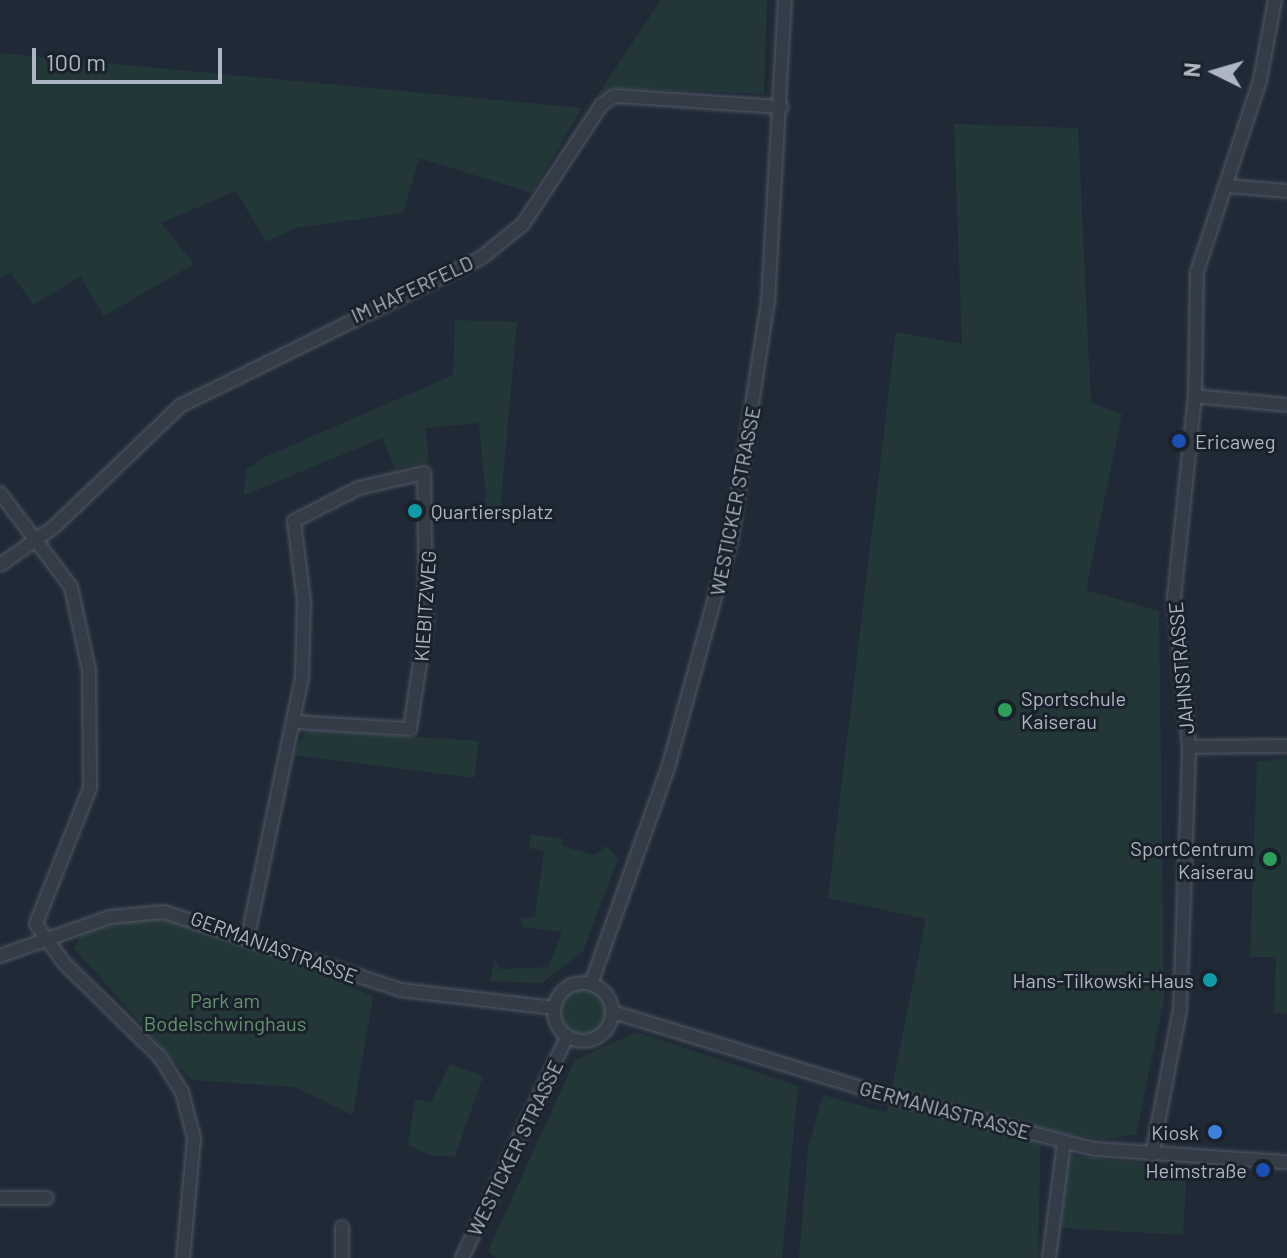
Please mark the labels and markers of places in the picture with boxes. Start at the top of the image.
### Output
place label: Ericaweg [1195,429,1275,453]
marker: Ericaweg [1170,432,1188,450]
place label: Quartiersplatz [431,499,553,523]
marker: Quartiersplatz [406,502,424,520]
place label: Sportschule Kaiserau [1021,686,1126,733]
marker: Sportschule Kaiserau [996,701,1014,719]
place label: SportCentrum Kaiserau [1130,836,1254,883]
marker: SportCentrum Kaiserau [1261,850,1279,868]
place label: Hans-Tilkowski-Haus [1012,968,1194,992]
marker: Hans-Tilkowski-Haus [1201,971,1219,989]
place label: Kiosk [1151,1120,1199,1144]
marker: Kiosk [1206,1123,1224,1141]
place label: Heimstraße [1145,1158,1247,1182]
marker: Heimstraße [1254,1161,1272,1179]

